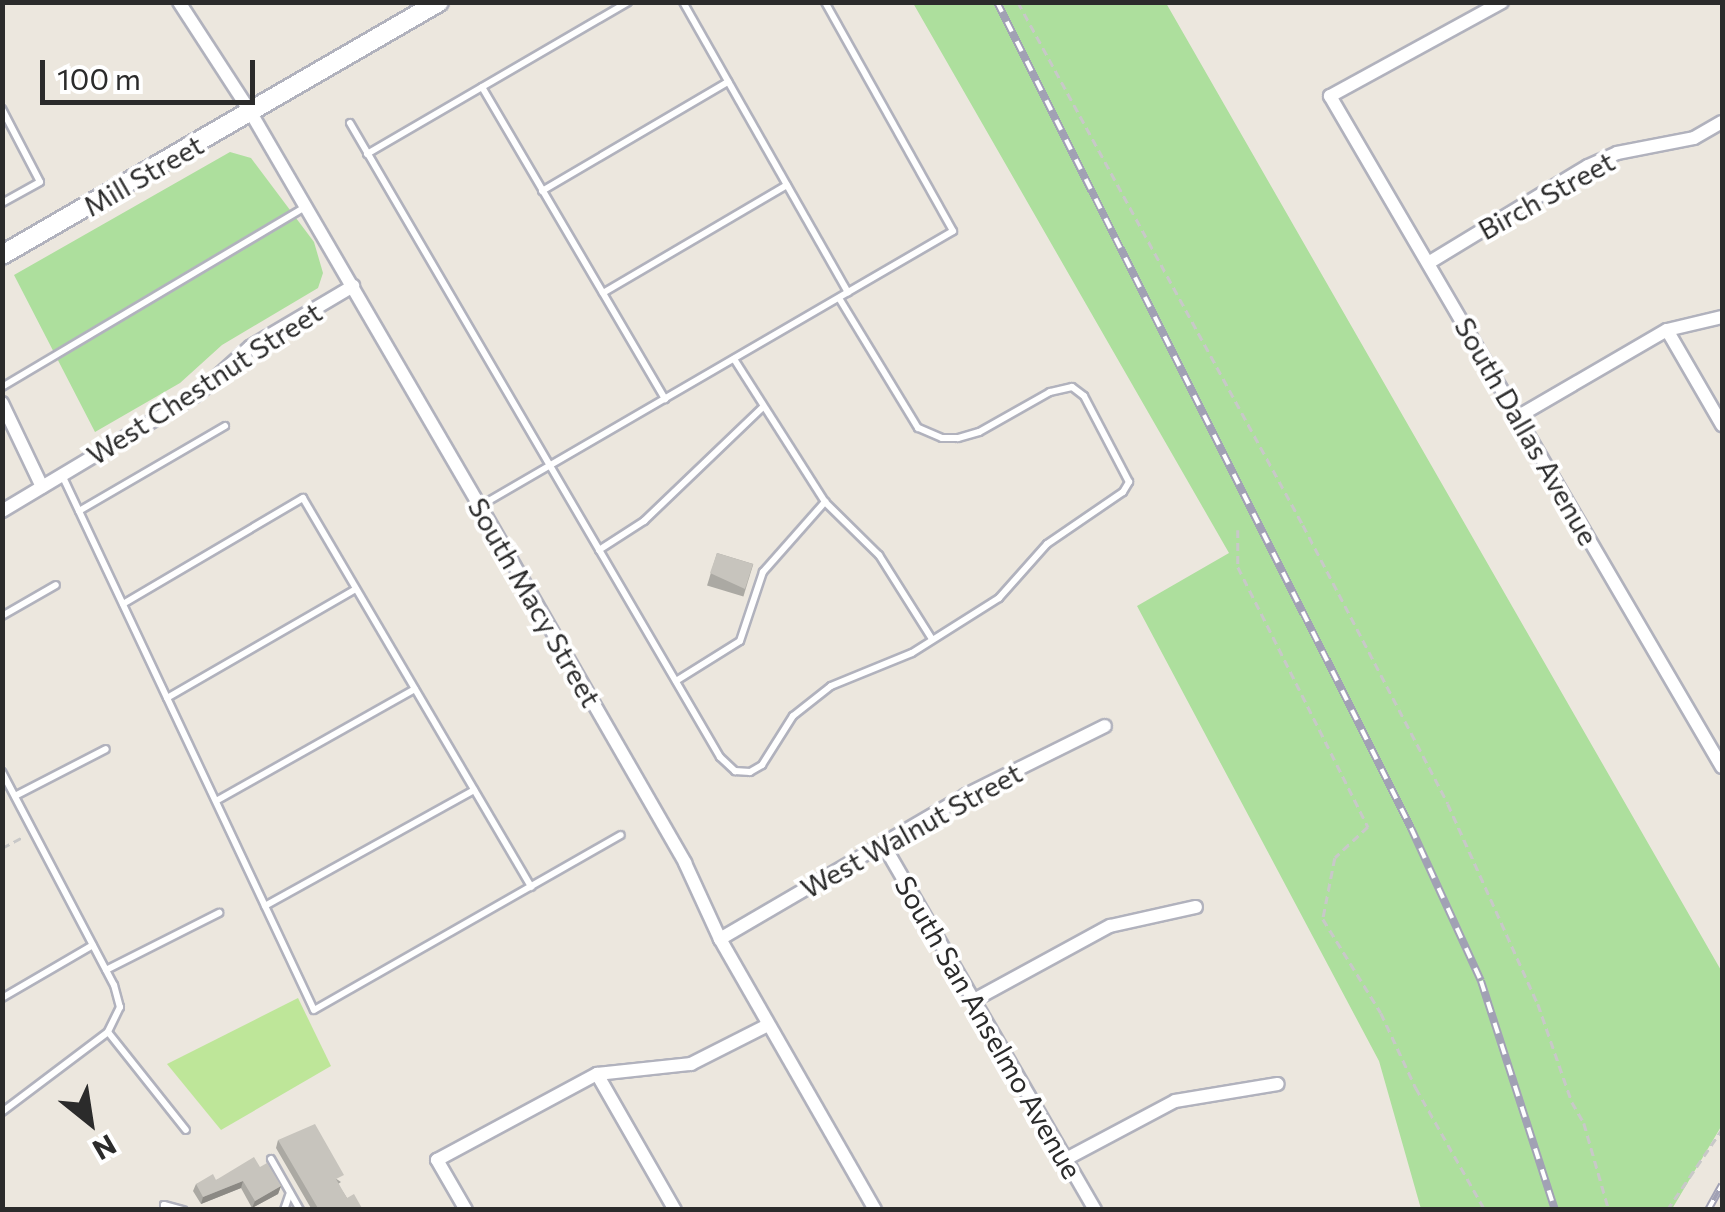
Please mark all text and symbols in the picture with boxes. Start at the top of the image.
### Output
scale bar [45,40,260,102]
text: 100 m [57,59,141,96]
street label: Mill Street [77,127,209,223]
street label: Birch Street [1472,144,1620,246]
street label: West Chestnut Street [81,295,327,471]
street label: South Dallas Avenue [1448,311,1606,551]
street label: South Macy Street [462,492,608,712]
street label: West Walnut Street [795,755,1027,905]
street label: South San Anselmo Avenue [888,870,1090,1184]
north arrow [40,1072,140,1172]
text: N [87,1128,123,1168]

